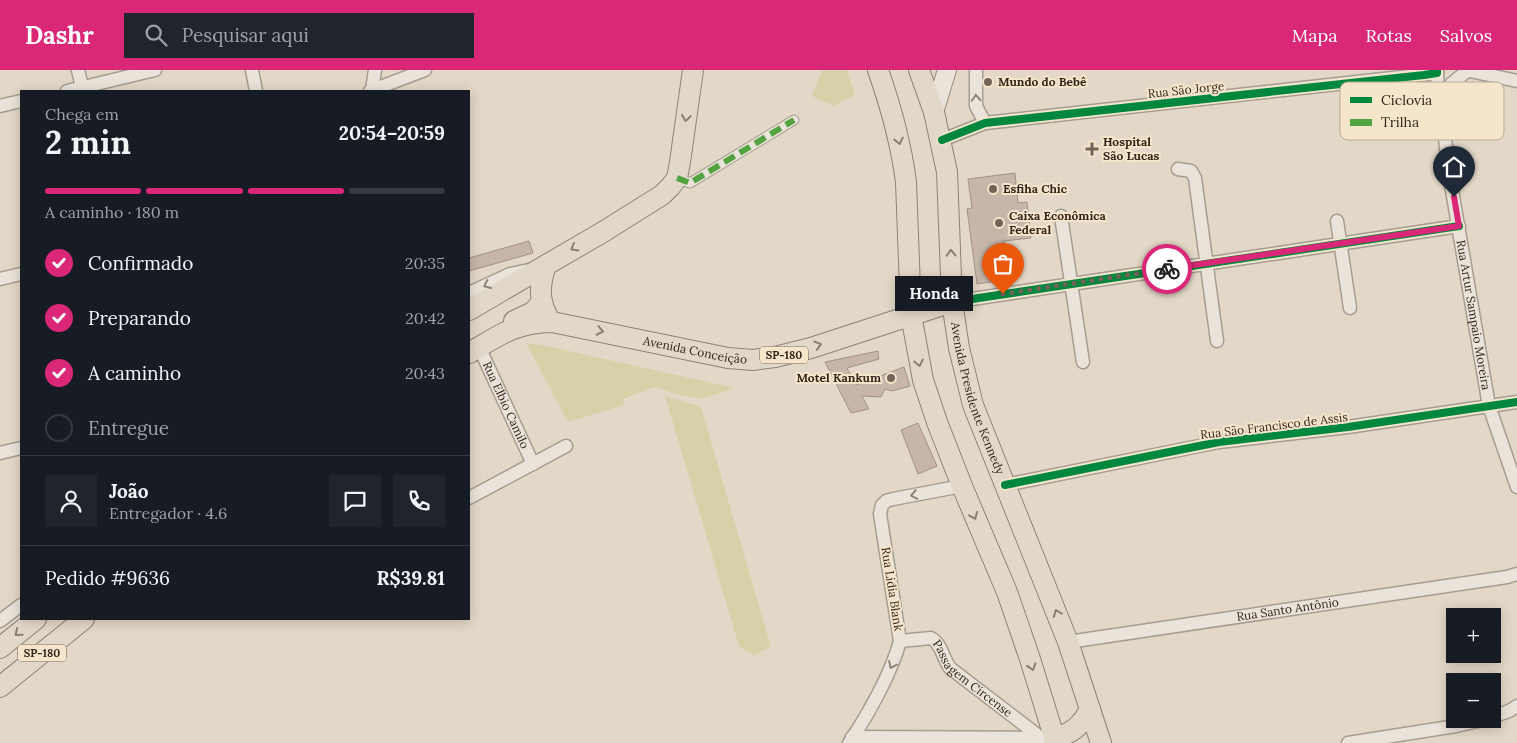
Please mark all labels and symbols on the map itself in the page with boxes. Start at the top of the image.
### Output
place label: Mundo do Bebê [998,74,1087,89]
marker: Mundo do Bebê [982,76,994,88]
street label: Rua São Jorge [1147,78,1225,101]
legend [1340,82,1504,140]
text: Ciclovia [1381,91,1432,109]
one-way arrow [970,93,981,101]
text: Trilha [1381,113,1419,131]
one-way arrow [681,115,692,123]
place label: Hospital São Lucas [1103,134,1159,163]
one-way arrow [894,136,904,145]
marker: Hospital São Lucas [1085,142,1099,156]
pin [1433,146,1475,197]
place label: Esfiha Chic [1003,181,1068,196]
marker: Esfiha Chic [987,183,999,195]
place label: Caixa Econômica Federal [1009,208,1107,237]
marker: Caixa Econômica Federal [993,217,1005,229]
street label: Rua Artur Sampaio Moreira [1454,239,1494,391]
one-way arrow [571,242,580,252]
pin [982,243,1024,294]
courier [1142,244,1192,294]
one-way arrow [946,249,956,256]
callout: Honda [896,276,973,312]
one-way arrow [483,278,492,289]
street label: Avenida Presidente Kennedy [948,320,1008,477]
one-way arrow [595,326,604,336]
street label: Avenida Conceição [641,333,748,367]
one-way arrow [814,341,822,351]
road number: SP-180 [760,346,808,364]
street label: Rua Elbio Camilo [480,359,533,451]
one-way arrow [913,359,924,367]
place label: Motel Kankum [796,370,881,385]
marker: Motel Kankum [885,372,897,384]
street label: Rua São Francisco de Assis [1199,409,1349,442]
one-way arrow [909,490,918,500]
one-way arrow [968,511,978,520]
street label: Rua Lidia Blank [878,546,907,633]
street label: Rua Santo Antônio [1235,594,1340,624]
one-way arrow [1053,609,1063,618]
one-way arrow [15,628,24,636]
street label: Passagem Circense [930,636,1016,720]
road number: SP-180 [18,644,66,662]
one-way arrow [887,660,898,669]
one-way arrow [1027,663,1037,671]

